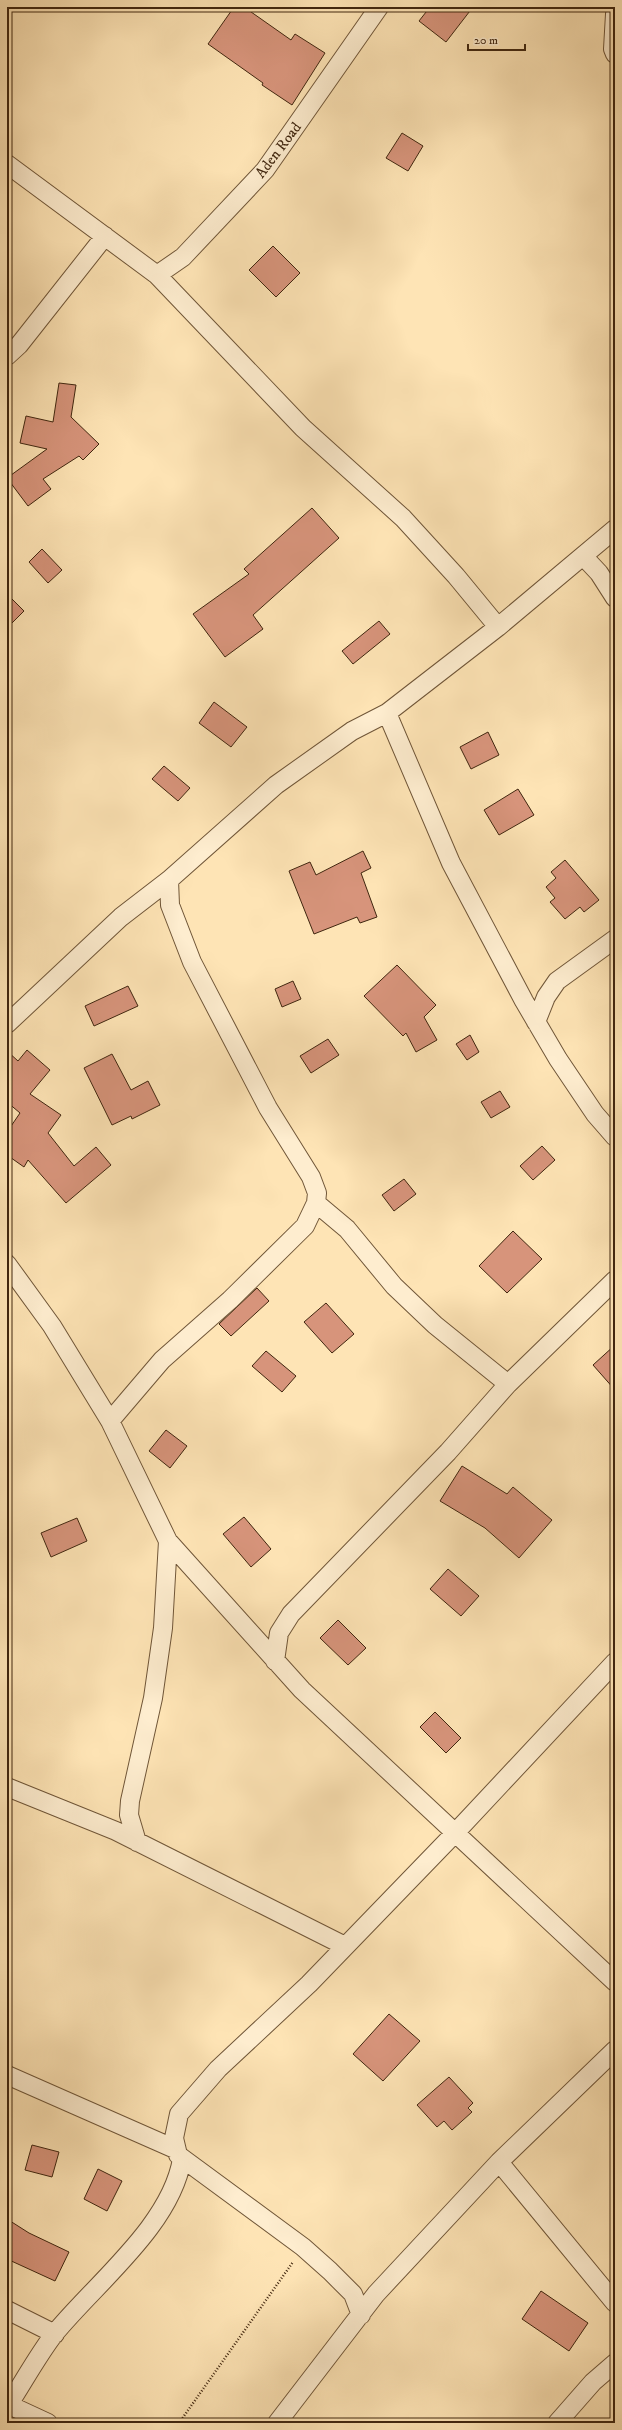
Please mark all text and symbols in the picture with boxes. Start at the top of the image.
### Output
scale bar [468,26,525,52]
text: 20 m [474,33,498,48]
street label: Aden Road [251,118,306,182]

